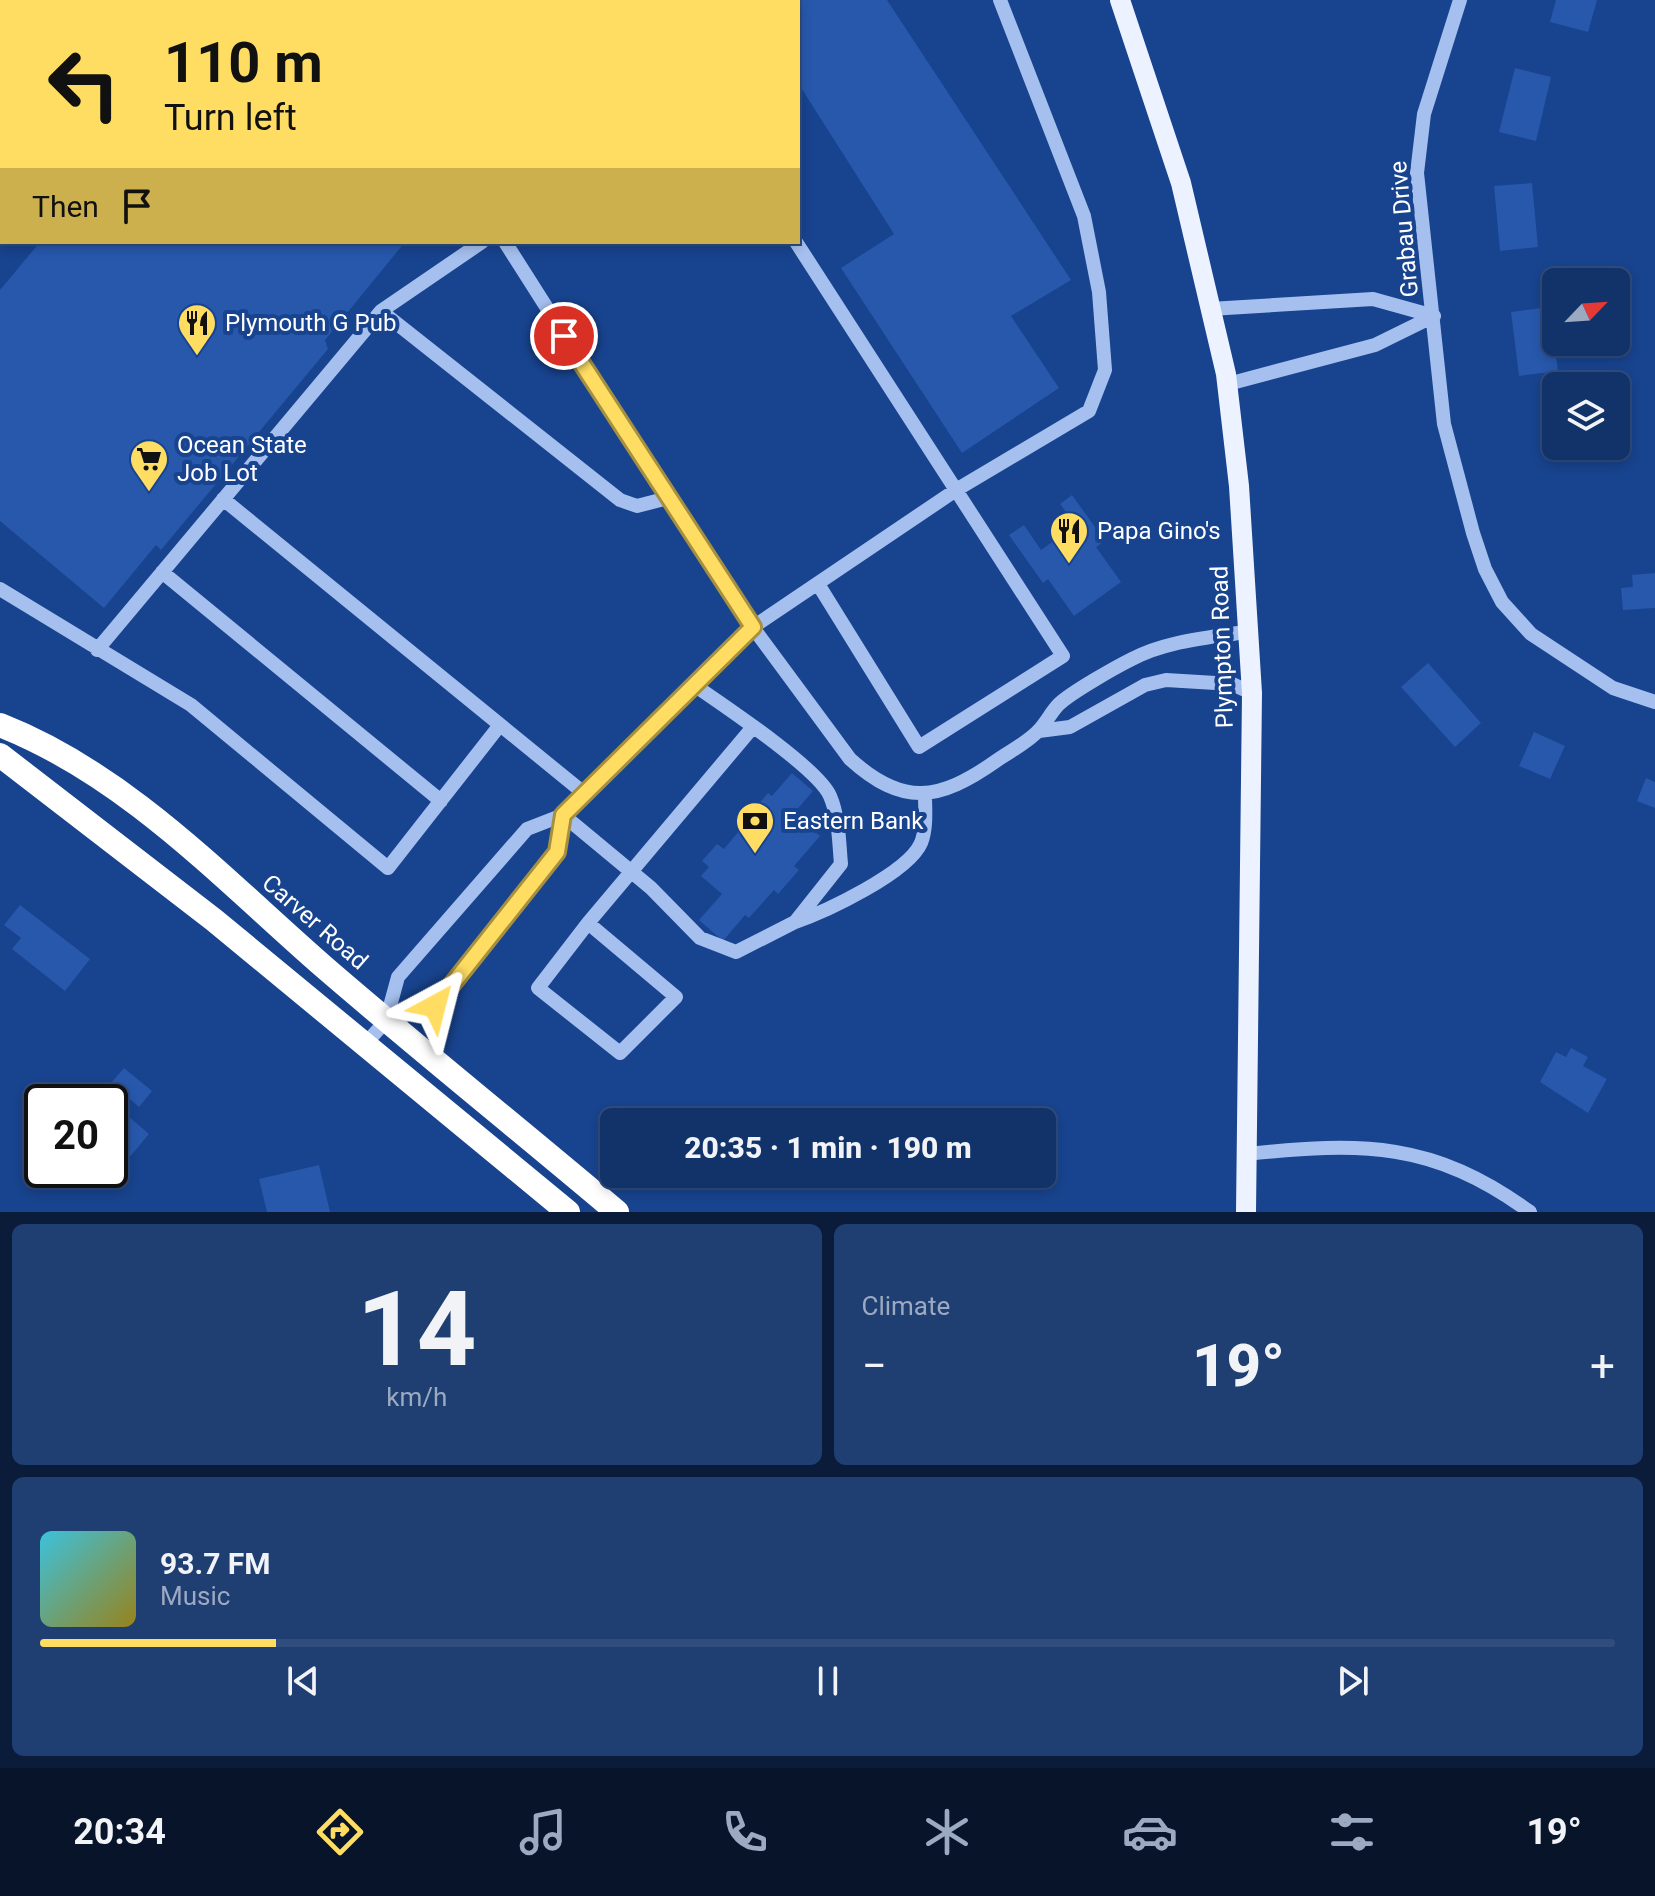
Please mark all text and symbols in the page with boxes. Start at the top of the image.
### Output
text: 110 m [164,30,323,96]
icon: left [32,32,136,136]
text: Turn left [164,97,297,139]
street label: Grabau Drive [1384,160,1424,298]
icon: arrive [115,184,159,228]
text: Then [32,189,99,224]
north arrow [1542,268,1630,356]
map controls [1542,268,1630,460]
restaurant icon: Plymouth G Pub [176,302,218,357]
pin [530,302,598,370]
place label: Plymouth G Pub [225,309,396,337]
icon: arrive [542,314,586,358]
button: layers [1542,372,1630,460]
place label: Ocean State Job Lot [177,431,307,487]
supermarket icon: Ocean State Job Lot [128,438,170,493]
restaurant icon: Papa Gino's [1048,510,1090,565]
place label: Papa Gino's [1097,517,1221,545]
street label: Plympton Road [1205,565,1239,729]
bank icon: Eastern Bank [734,800,776,855]
place label: Eastern Bank [783,807,924,835]
street label: Carver Road [257,869,373,975]
position arrow [393,964,477,1048]
speed limit sign: 20 [24,1084,128,1188]
text: 20:35 · 1 min · 190 m [684,1130,972,1165]
text: 14 [357,1269,476,1390]
text: Climate [862,1291,950,1321]
text: 19° [1192,1330,1285,1401]
text: − [862,1340,887,1392]
text: + [1590,1340,1615,1392]
text: km/h [386,1382,447,1412]
text: 93.7 FM [160,1546,271,1581]
text: Music [160,1581,230,1611]
icon: previous [281,1659,325,1703]
icon: pause [806,1659,850,1703]
icon: next [1331,1659,1375,1703]
icon: directions [312,1804,368,1860]
icon: music [515,1804,571,1860]
icon: phone [717,1804,773,1860]
icon: climate [919,1804,975,1860]
icon: car [1122,1804,1178,1860]
icon: filters [1324,1804,1380,1860]
text: 20:34 [73,1811,166,1853]
text: 19° [1526,1811,1582,1853]

